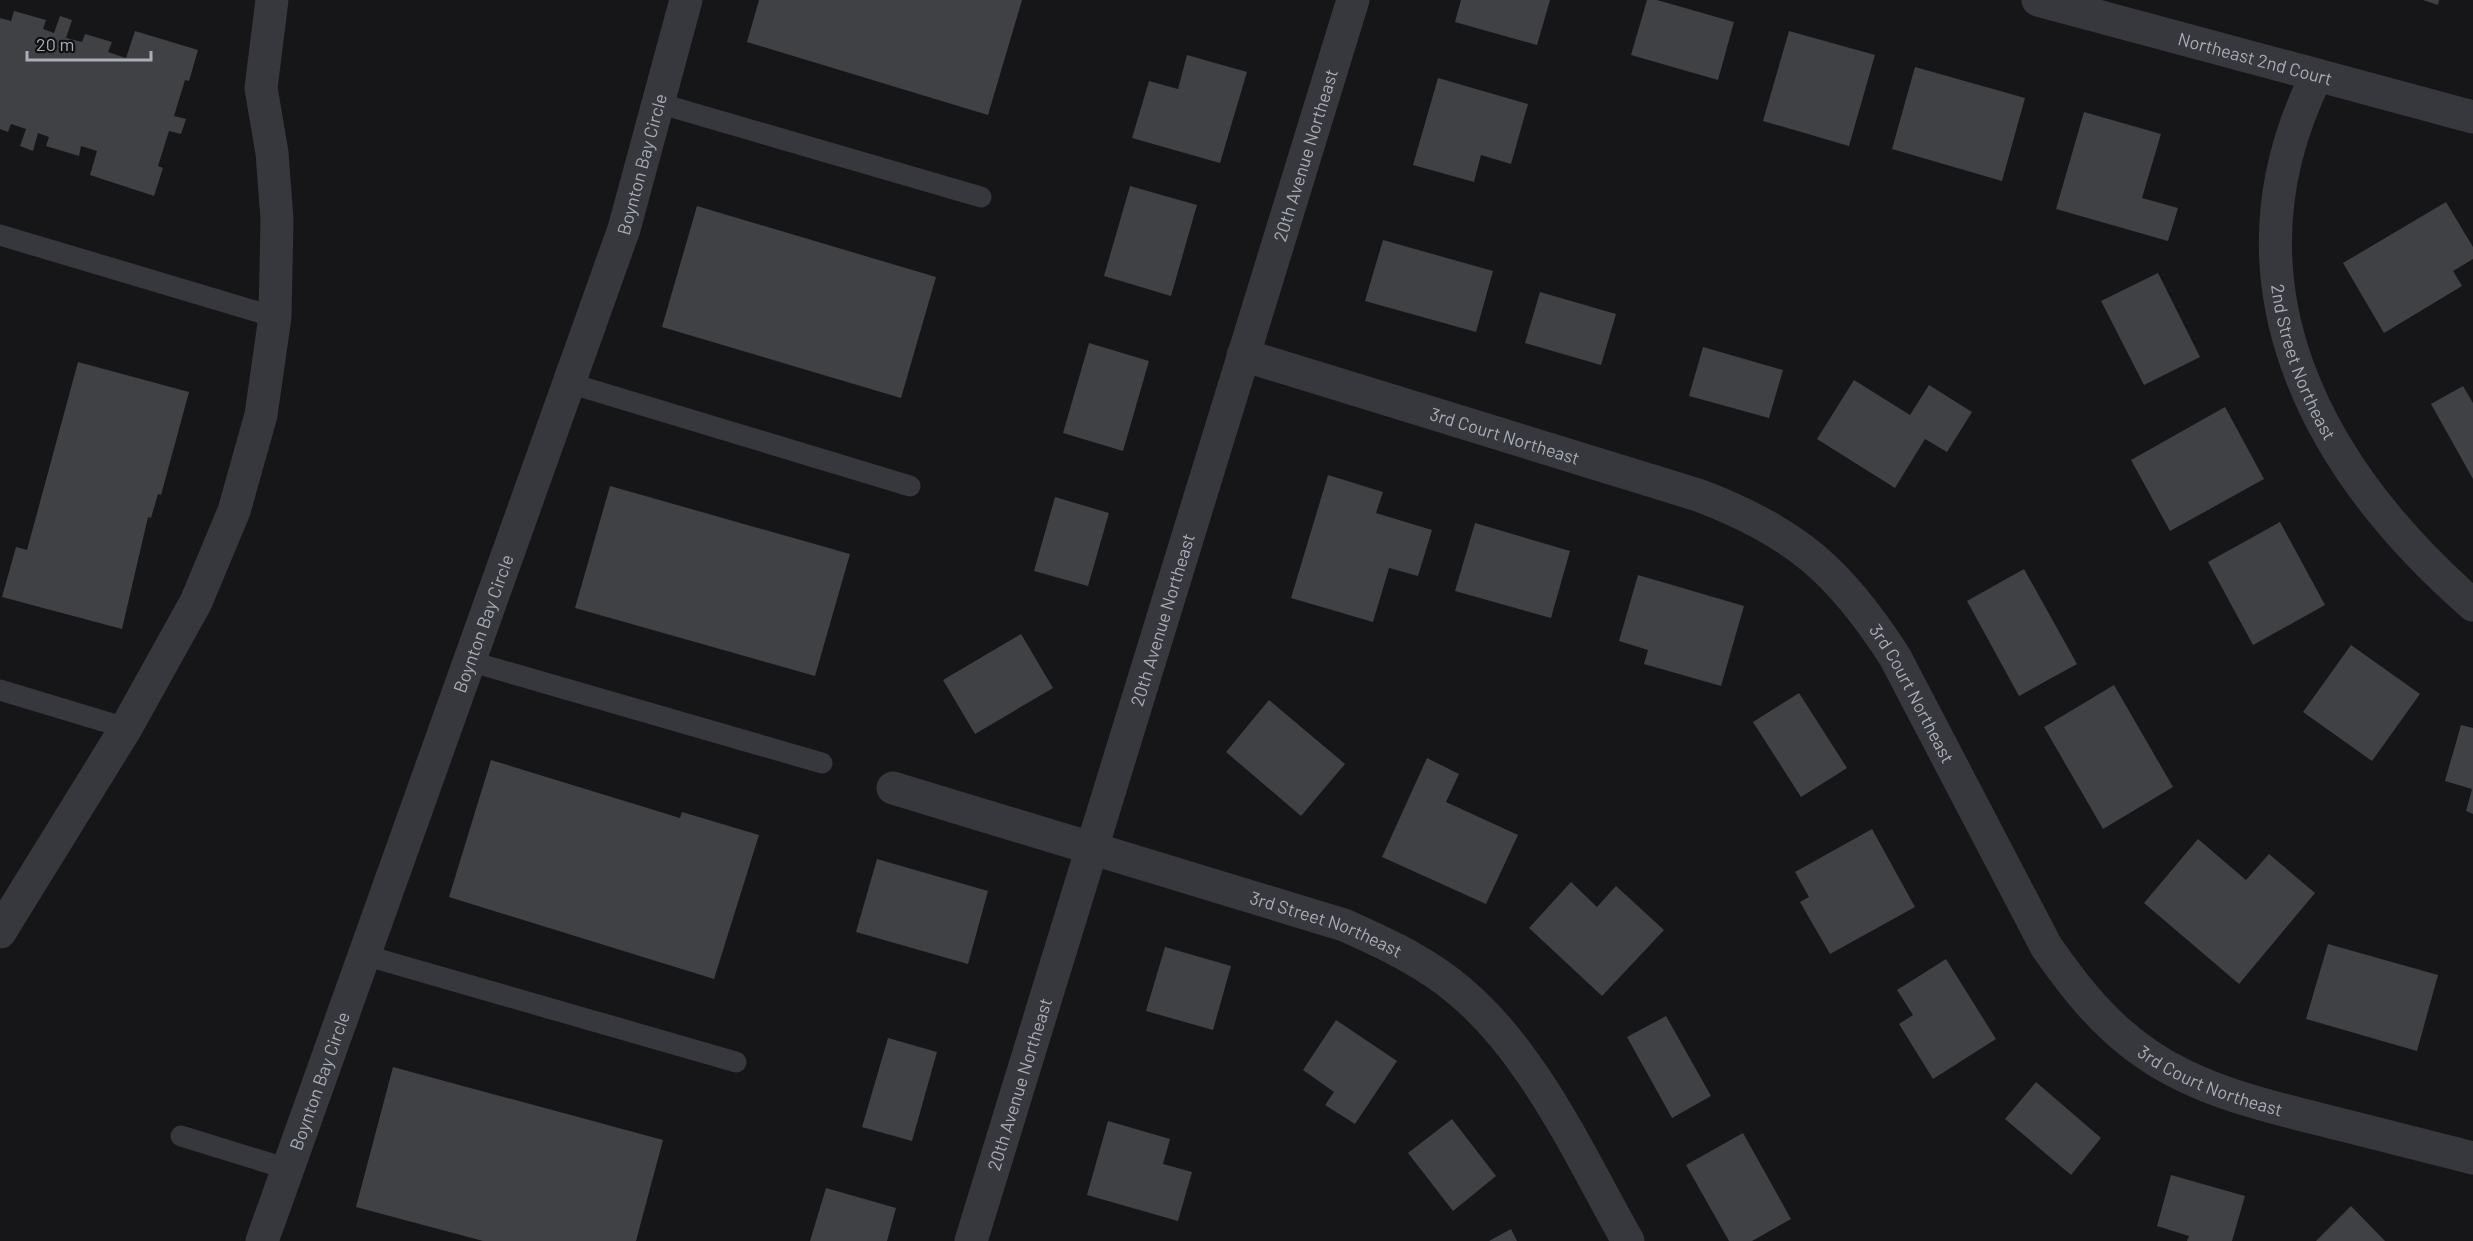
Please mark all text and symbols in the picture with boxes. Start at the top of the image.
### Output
scale bar [27,24,152,62]
street label: Northeast 2nd Court [2176,27,2335,90]
text: 20 m [36,33,74,55]
street label: 20th Avenue Northeast [1268,66,1342,244]
street label: Boynton Bay Circle [612,91,671,237]
street label: 2nd Street Northeast [2267,283,2341,444]
street label: 3rd Court Northeast [1427,402,1582,469]
street label: 20th Avenue Northeast [1125,531,1199,709]
street label: Boynton Bay Circle [448,551,518,696]
street label: 3rd Court Northeast [1865,619,1959,767]
street label: 3rd Street Northeast [1247,886,1406,962]
street label: 20th Avenue Northeast [982,995,1056,1173]
street label: Boynton Bay Circle [284,1009,354,1153]
street label: 3rd Court Northeast [2134,1040,2285,1120]

